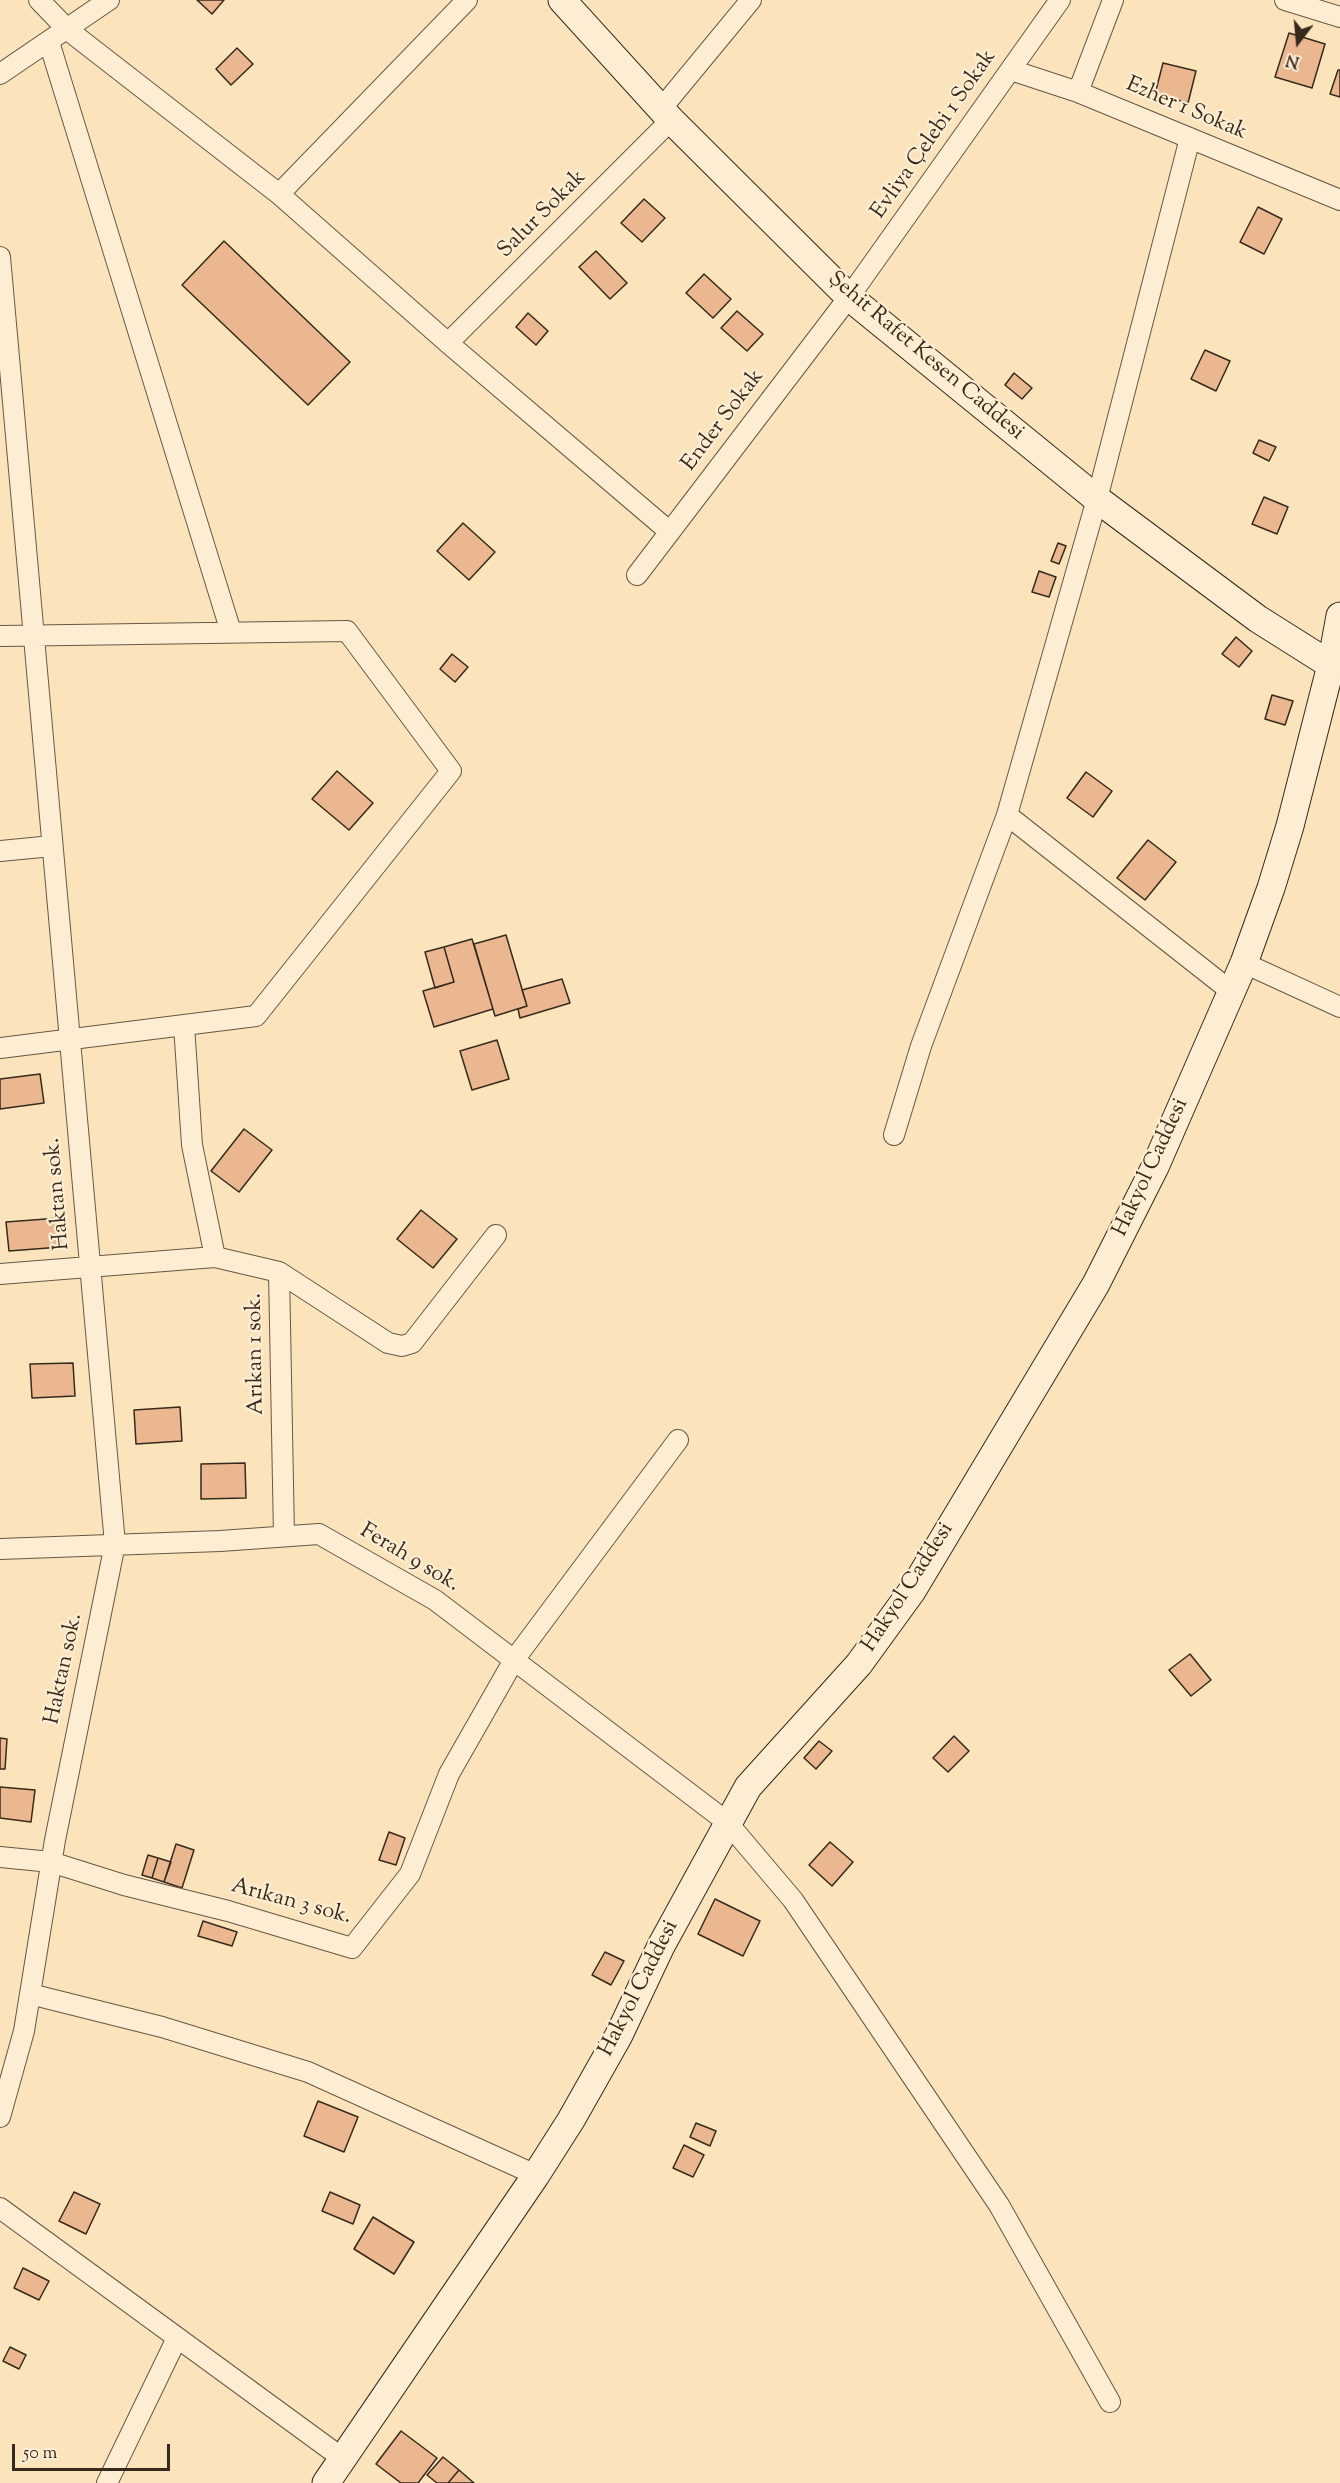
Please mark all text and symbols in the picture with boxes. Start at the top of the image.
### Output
north arrow [1268,12,1328,72]
street label: Evliya Çelebi 1 Sokak [867,45,1003,225]
text: N [1284,47,1302,73]
street label: Ezher 1 Sokak [1122,73,1250,147]
street label: Salur Sokak [493,165,593,265]
street label: Şehit Rafet Kesen Caddesi [821,267,1029,447]
street label: Ender Sokak [677,365,771,477]
street label: Hakyol Caddesi [1109,1095,1195,1241]
street label: Haktan sok. [41,1137,77,1251]
street label: Arıkan 1 sok. [243,1293,271,1415]
street label: Hakyol Caddesi [857,1518,961,1658]
street label: Ferah 9 sok. [354,1519,464,1599]
street label: Haktan sok. [40,1611,90,1727]
street label: Arıkan 3 sok. [228,1874,354,1932]
street label: Hakyol Caddesi [594,1917,686,2061]
scale bar [15,2432,172,2470]
text: 50 m [23,2441,57,2467]

